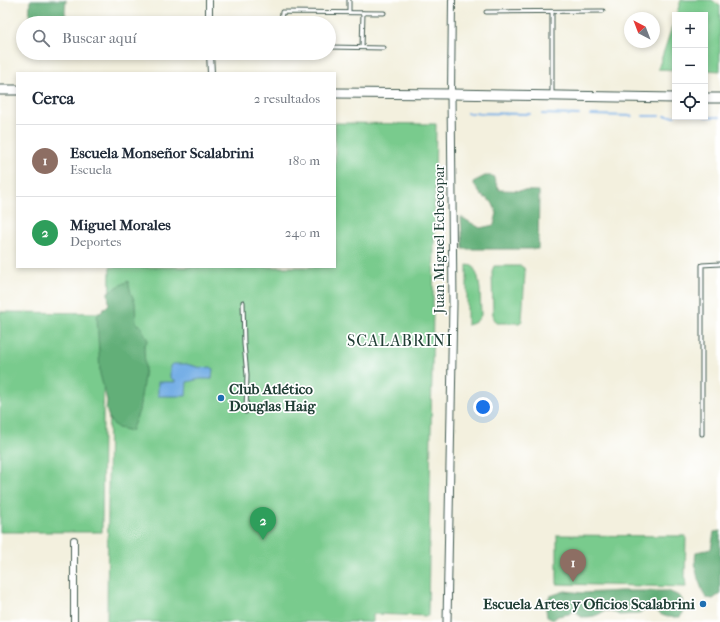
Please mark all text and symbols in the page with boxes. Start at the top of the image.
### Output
north arrow [624,12,660,48]
map controls [672,12,708,120]
button: + [672,12,708,48]
search box [16,16,336,60]
icon: search [30,27,52,49]
text: Buscar aquí [62,29,137,47]
button: − [672,48,708,84]
button: locate [672,84,708,120]
text: Cerca [32,88,74,108]
text: 2 resultados [254,91,320,106]
text: Escuela Monseñor Scalabrini [70,144,254,162]
text: 1 [43,153,47,168]
text: 180 m [288,153,320,168]
text: Escuela [70,162,112,177]
street label: Juan Miguel Echecopar [430,164,448,315]
text: Miguel Morales [70,216,171,234]
text: 2 [42,225,48,240]
text: 240 m [285,225,320,240]
text: Deportes [70,234,121,249]
district label: SCALABRINI [347,331,453,350]
place label: Club Atlético Douglas Haig [229,380,316,415]
marker: Club Atlético Douglas Haig [216,393,226,403]
your location [473,397,493,417]
pin: 2 [250,507,276,540]
pin: 1 [560,549,586,582]
place label: Escuela Artes y Oficios Scalabrini [483,595,696,613]
marker: Escuela Artes y Oficios Scalabrini [698,599,708,609]

